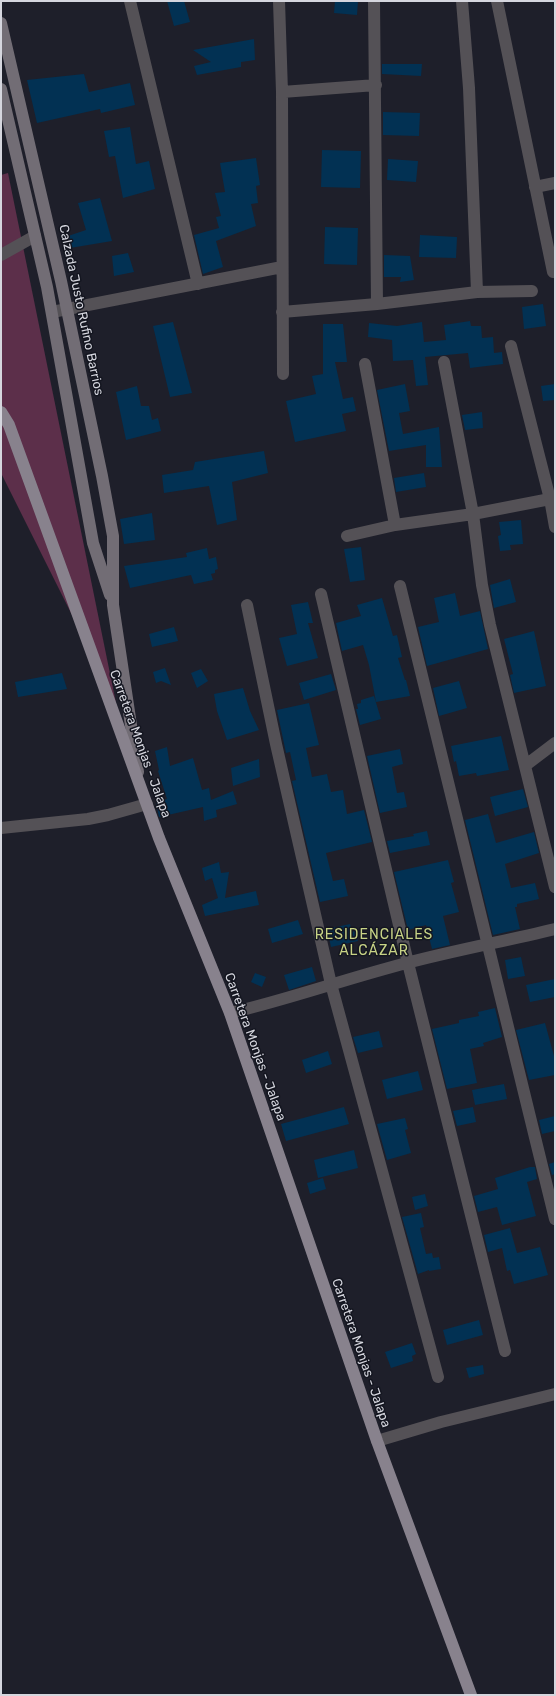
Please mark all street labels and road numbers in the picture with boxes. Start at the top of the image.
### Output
street label: Calzada Justo Rufino Barrios [55,223,107,397]
street label: Carretera Monjas - Jalapa [106,668,174,820]
street label: Carretera Monjas - Jalapa [221,971,289,1123]
street label: Carretera Monjas - Jalapa [328,1277,394,1429]

